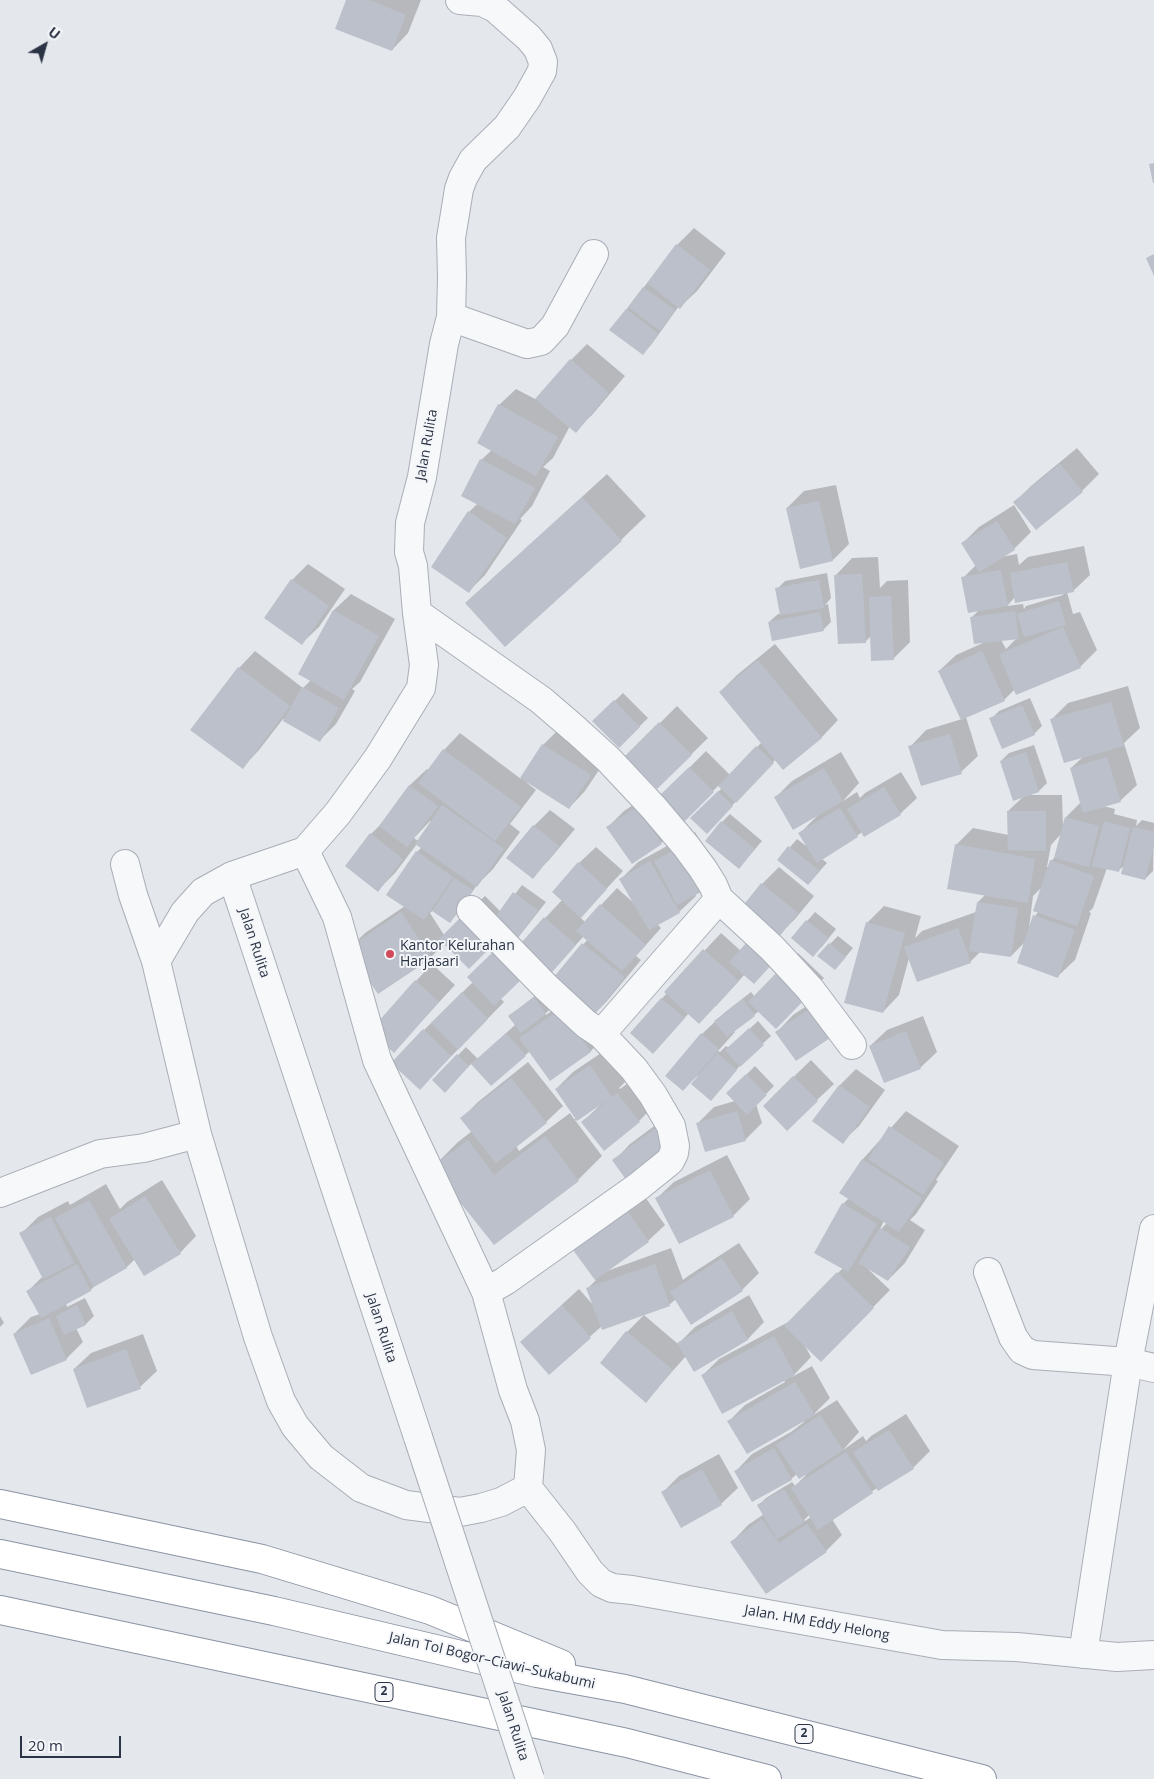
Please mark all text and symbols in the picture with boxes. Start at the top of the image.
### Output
north arrow [20,20,70,70]
text: U [45,22,65,44]
street label: Jalan Rulita [412,408,442,482]
street label: Jalan Rulita [235,906,273,980]
place label: Kantor Kelurahan Harjasari [400,938,515,970]
marker: Kantor Kelurahan Harjasari [384,948,396,960]
street label: Jalan Rulita [362,1291,400,1365]
street label: Jalan. HM Eddy Helong [743,1602,891,1644]
street label: Jalan Tol Bogor–Ciawi–Sukabumi [387,1629,597,1693]
road number: 2 [375,1682,393,1701]
street label: Jalan Rulita [494,1689,532,1763]
road number: 2 [795,1725,813,1744]
scale bar [22,1726,124,1758]
text: 20 m [28,1735,63,1755]

